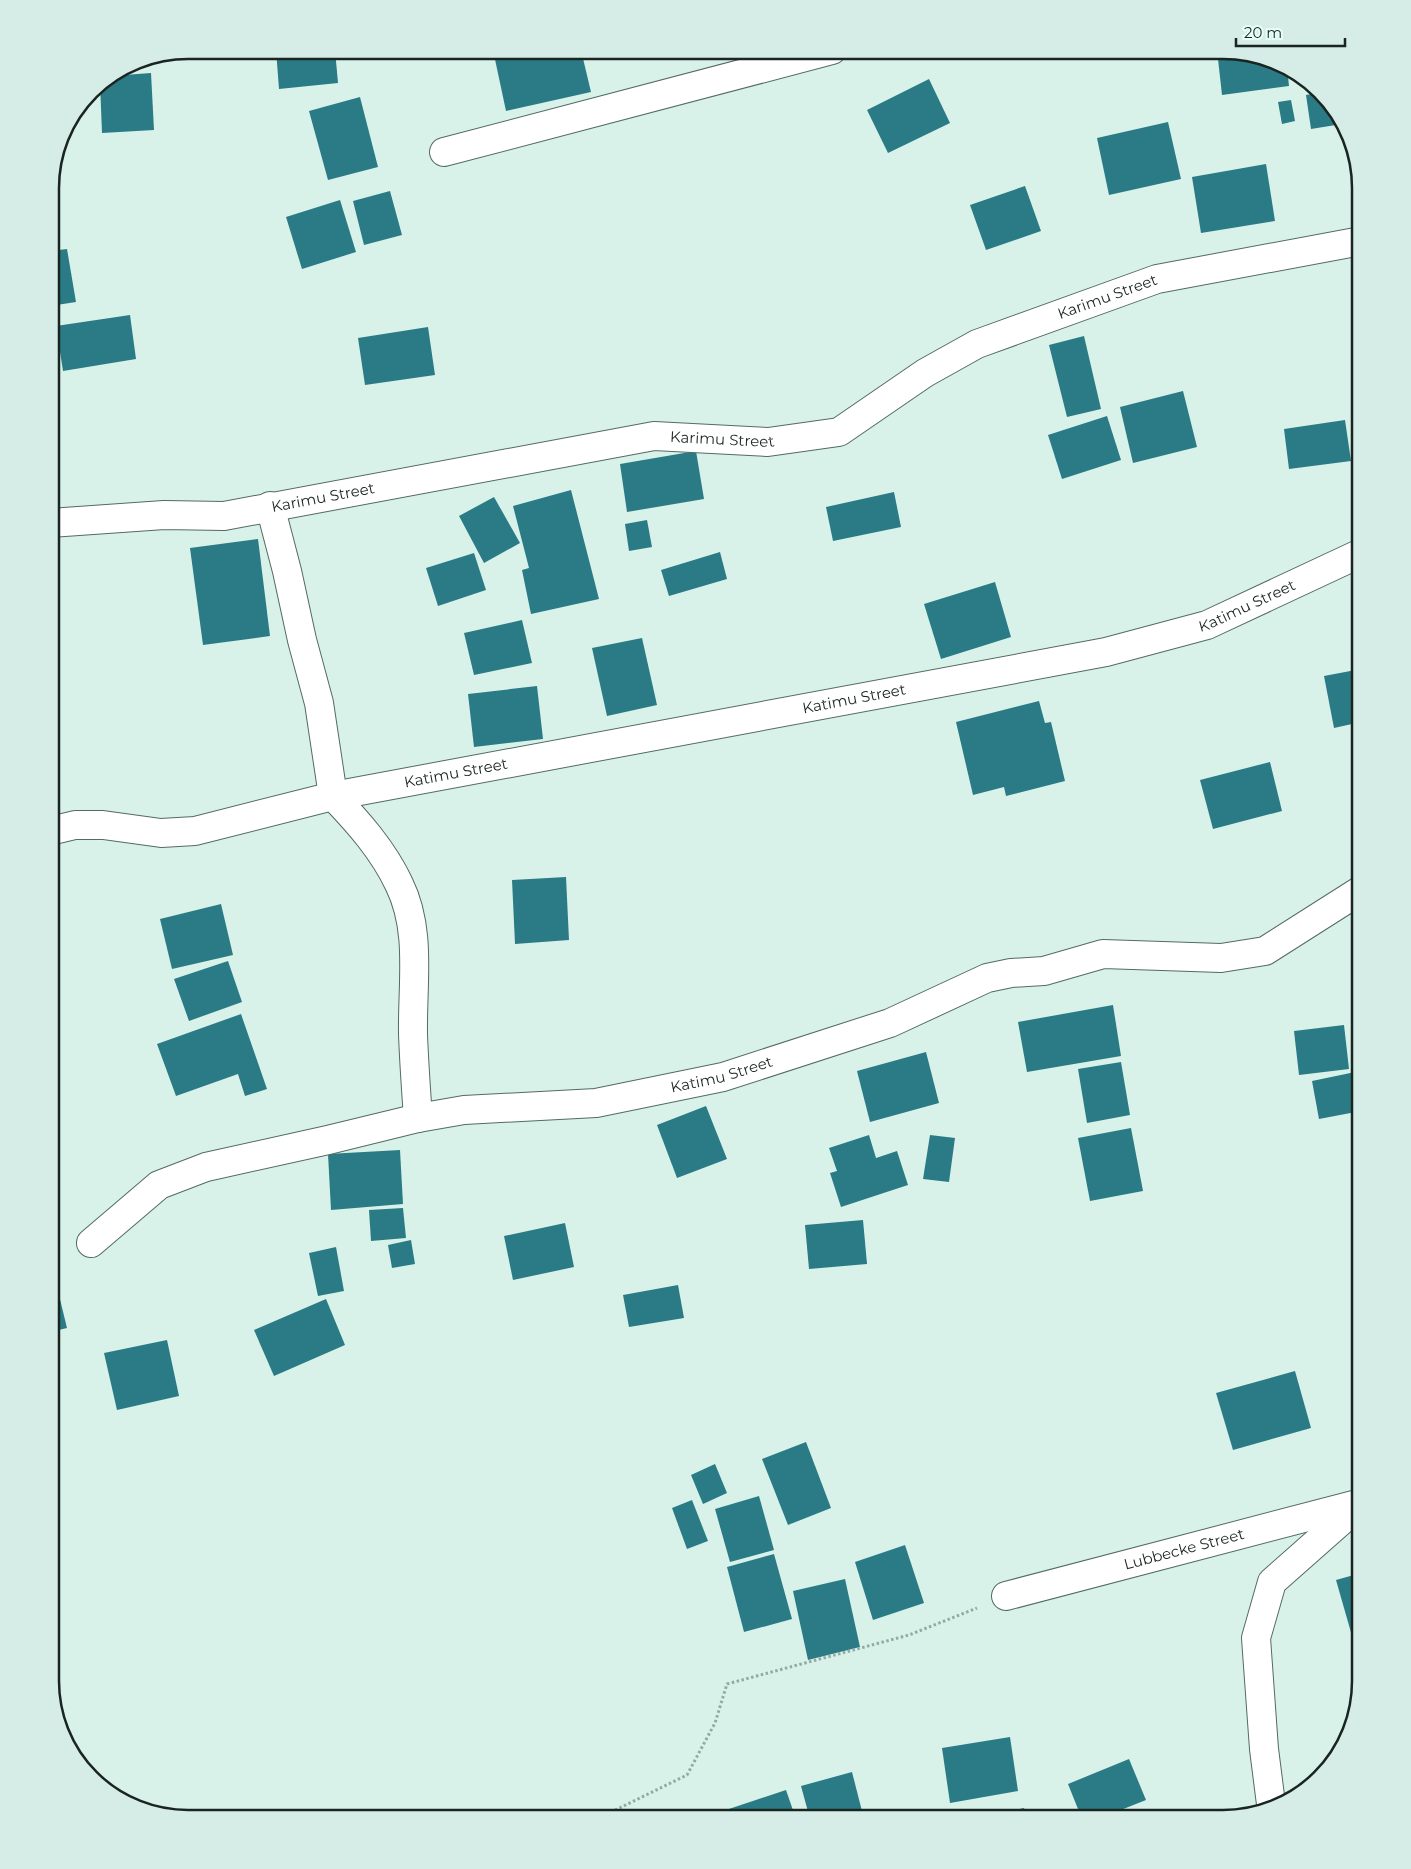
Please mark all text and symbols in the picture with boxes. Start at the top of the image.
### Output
scale bar [1236,15,1345,47]
text: 20 m [1244,23,1282,42]
street label: Karimu Street [1055,270,1160,323]
street label: Karimu Street [670,427,776,451]
street label: Karimu Street [270,478,376,516]
street label: Katimu Street [1196,575,1298,636]
street label: Katimu Street [801,680,907,717]
street label: Katimu Street [403,754,509,792]
street label: Katimu Street [669,1052,775,1096]
street label: Lubbecke Street [1122,1524,1246,1574]

